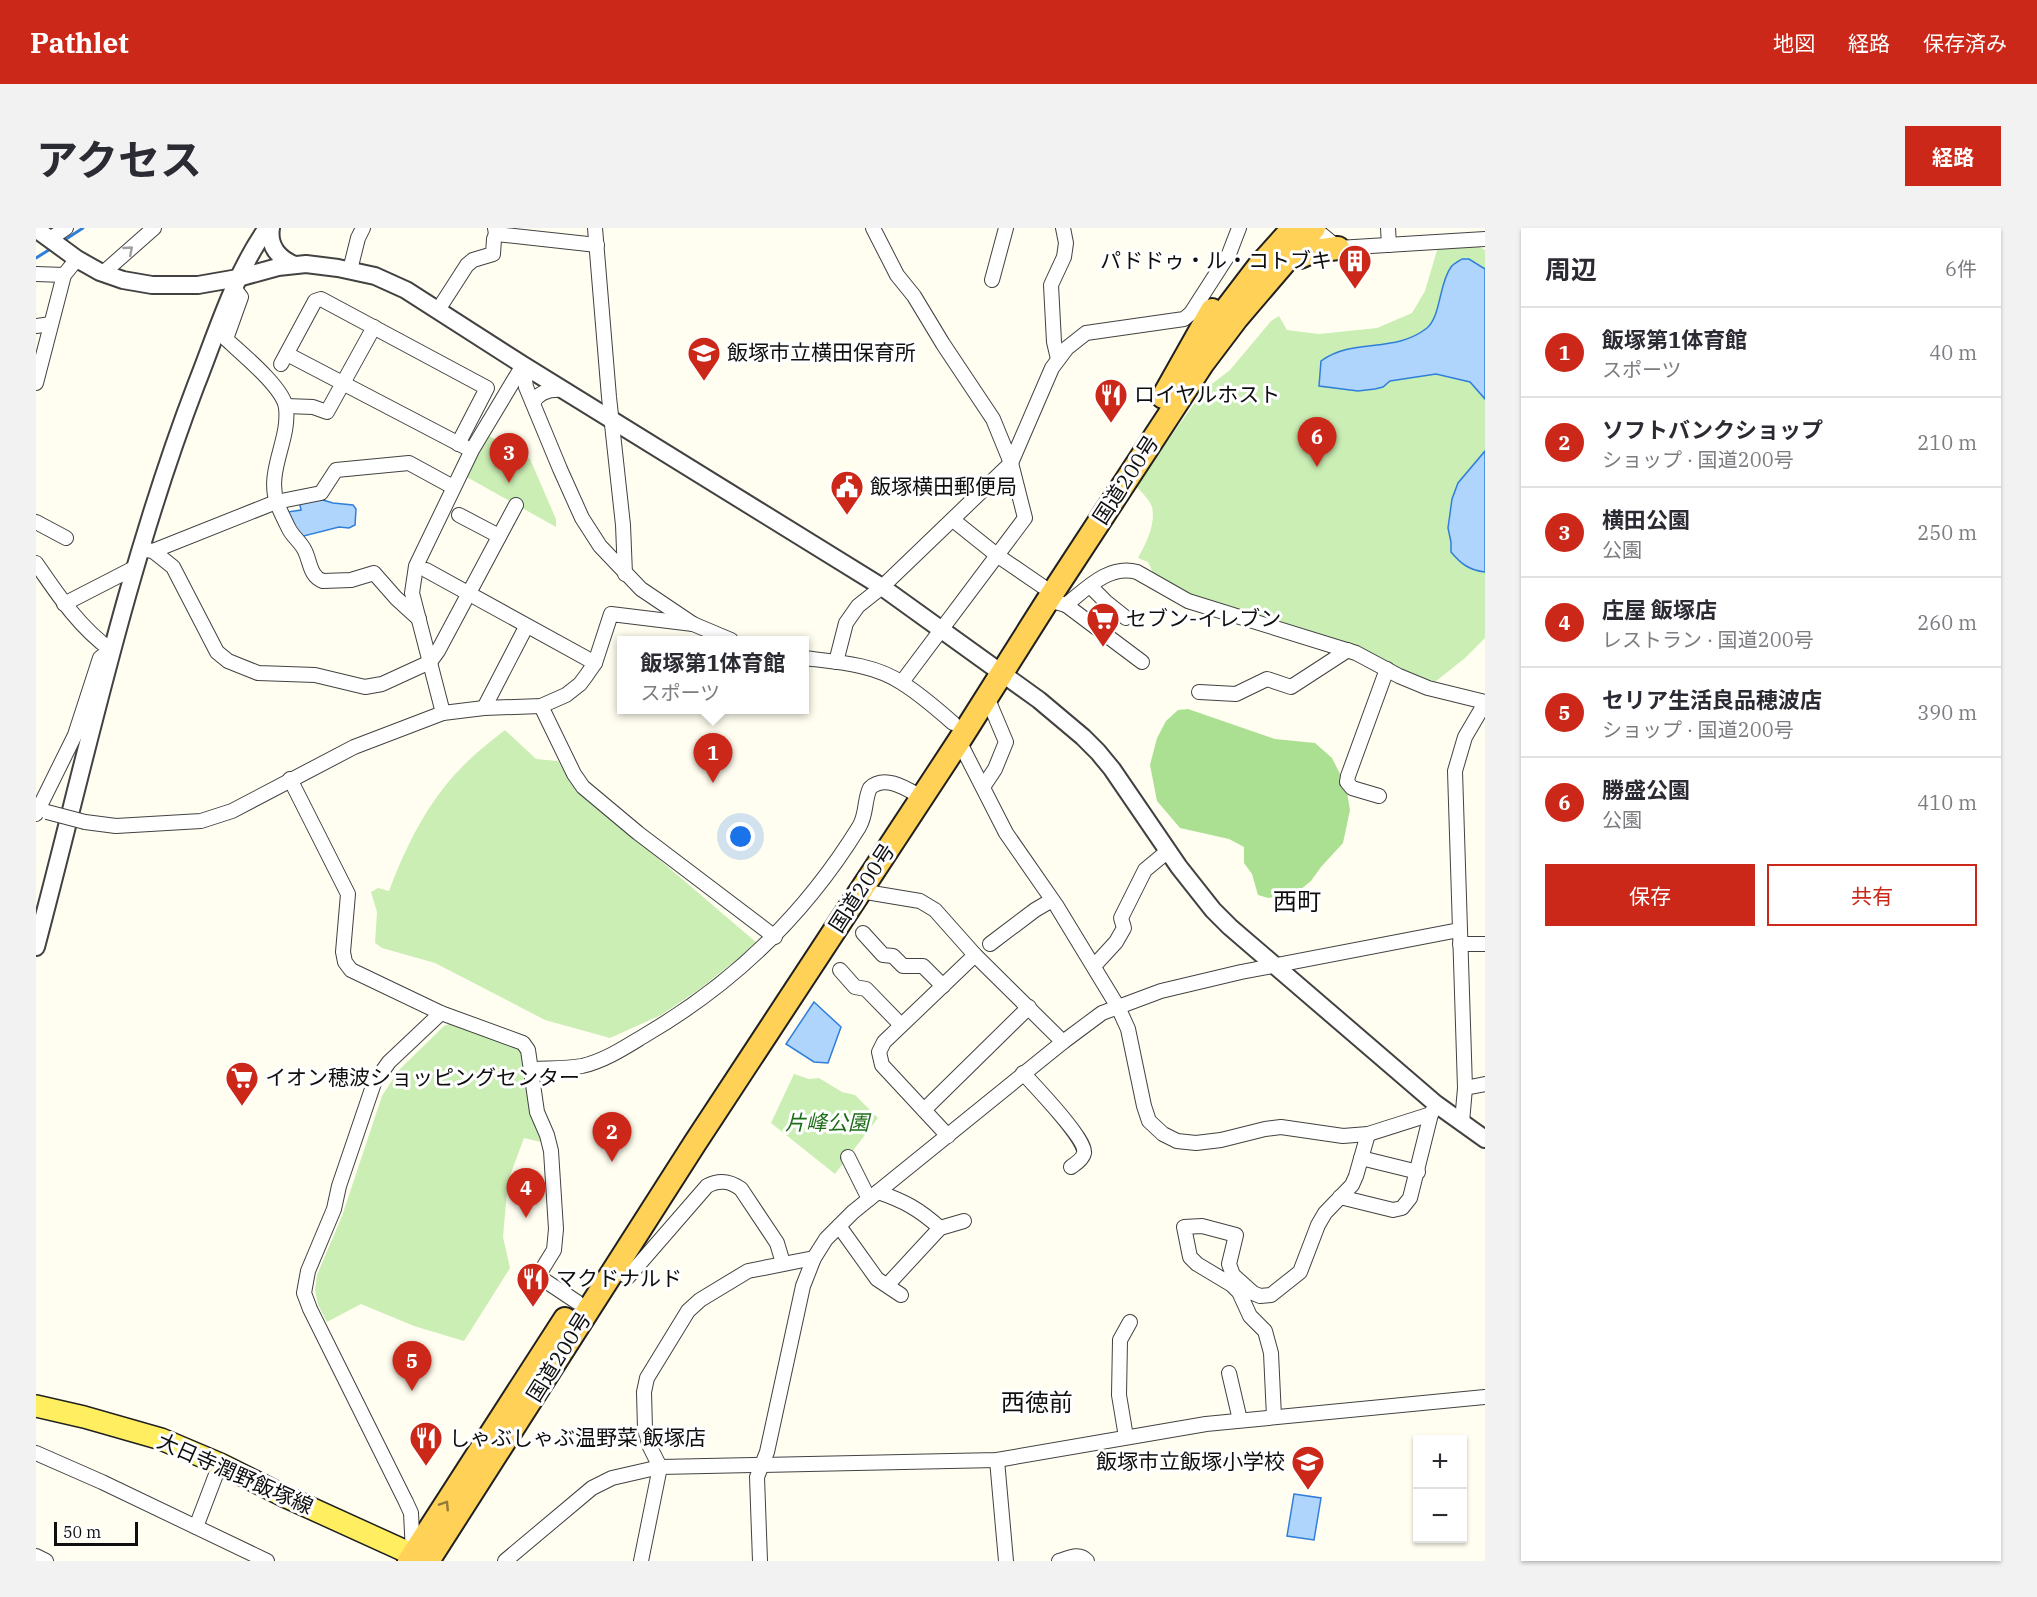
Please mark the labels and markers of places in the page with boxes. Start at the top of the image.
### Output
building icon: パドドゥ・ル・コトブキ [1337,243,1373,290]
place label: パドドゥ・ル・コトブキ [1100,246,1332,274]
school or university icon: 飯塚市立横田保育所 [686,335,722,382]
place label: 飯塚市立横田保育所 [727,338,916,366]
restaurant icon: ロイヤルホスト [1093,377,1129,424]
place label: ロイヤルホスト [1134,380,1280,408]
pin: 6 [1298,418,1336,467]
pin: 3 [490,434,528,483]
public building icon: 飯塚横田郵便局 [829,469,865,516]
place label: 飯塚横田郵便局 [870,472,1017,500]
supermarket icon: セブン-イレブン [1085,601,1121,648]
place label: セブン-イレブン [1126,604,1281,632]
pin: 1 [694,734,732,783]
supermarket icon: イオン穂波ショッピングセンター [224,1060,260,1107]
place label: イオン穂波ショッピングセンター [265,1063,580,1091]
pin: 2 [592,1112,632,1162]
pin: 4 [506,1168,546,1218]
restaurant icon: マクドナルド [515,1261,551,1308]
place label: マクドナルド [556,1264,682,1292]
pin: 5 [392,1342,431,1391]
restaurant icon: しゃぶしゃぶ温野菜 飯塚店 [408,1420,444,1467]
place label: しゃぶしゃぶ温野菜 飯塚店 [449,1423,706,1451]
school or university icon: 飯塚市立飯塚小学校 [1290,1444,1326,1491]
place label: 飯塚市立飯塚小学校 [1096,1447,1285,1475]

